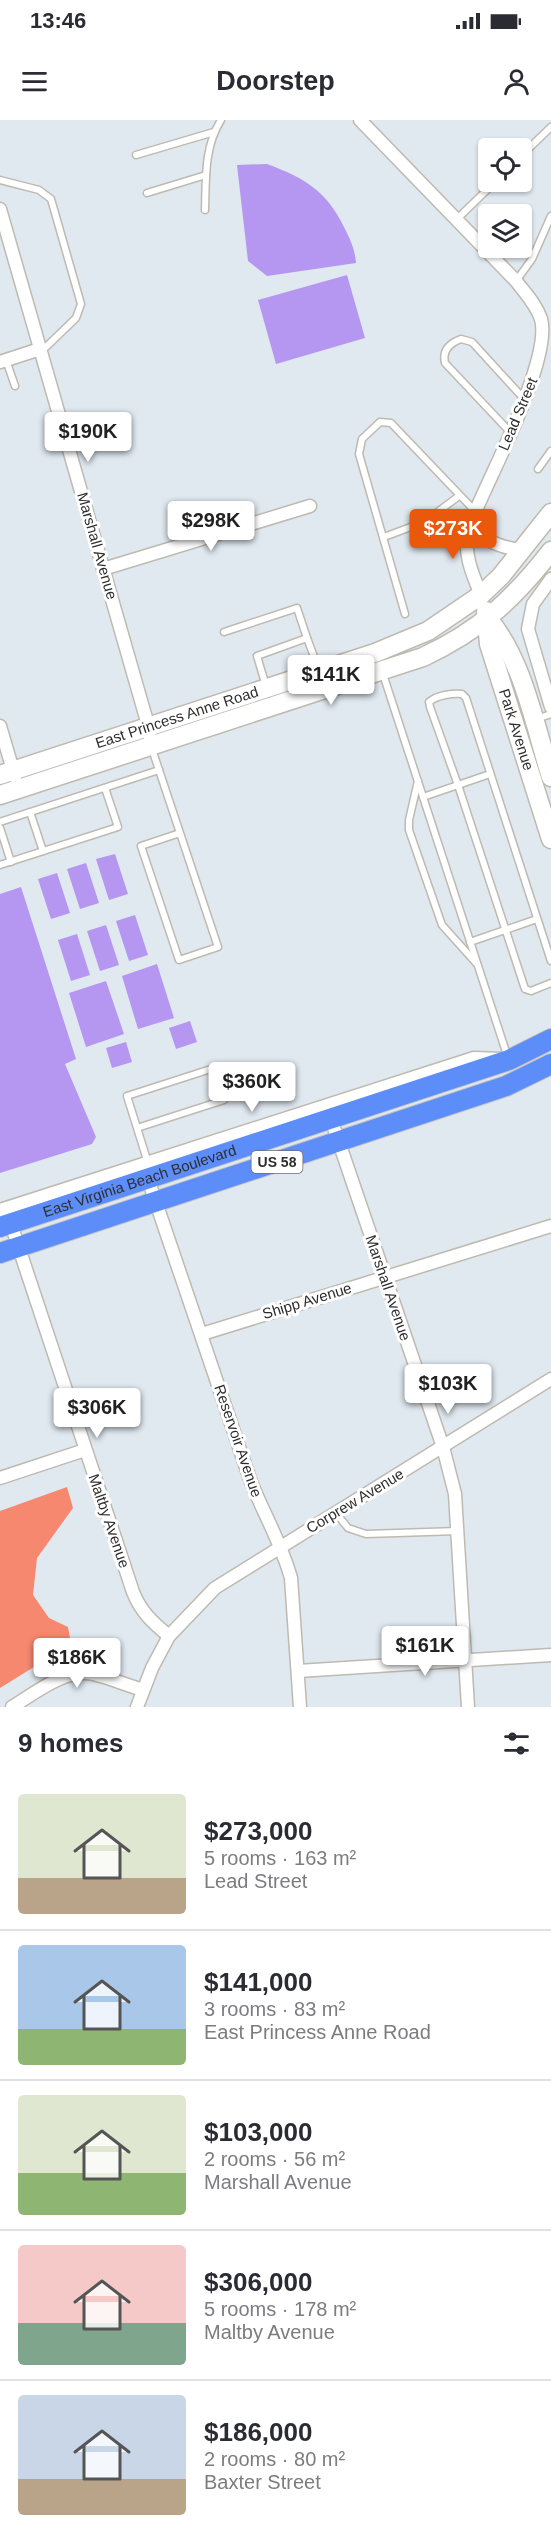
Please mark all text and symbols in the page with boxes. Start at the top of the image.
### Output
text: 13:46 [30,8,86,33]
icon: menu [18,65,51,98]
icon: person [500,65,533,98]
text: Doorstep [216,66,335,96]
map controls [478,138,532,258]
button: locate [478,138,532,192]
button: layers [478,204,532,258]
street label: Lead Street [495,374,541,453]
pin: $190K [46,412,130,463]
text: $190K [59,420,117,442]
street label: Marshall Avenue [74,490,121,601]
pin: $298K [169,501,253,552]
text: $298K [182,509,240,531]
pin: $273K [411,509,495,560]
text: $273K [424,517,482,539]
pin: $141K [289,655,373,706]
text: $141K [302,663,360,685]
street label: East Princess Anne Road [93,683,260,751]
street label: Park Avenue [496,686,538,772]
pin: $360K [210,1062,294,1113]
text: $360K [223,1070,281,1092]
street label: East Virginia Beach Boulevard [41,1141,238,1220]
road number: US 58 [252,1151,302,1173]
street label: Marshall Avenue [362,1233,415,1343]
street label: Shipp Avenue [260,1279,353,1322]
pin: $103K [406,1364,490,1415]
text: $103K [419,1372,477,1394]
street label: Reservoir Avenue [211,1382,266,1499]
pin: $306K [55,1388,139,1439]
text: $306K [68,1396,126,1418]
street label: Corprew Avenue [303,1465,407,1536]
street label: Maltby Avenue [85,1472,133,1570]
pin: $161K [383,1626,467,1677]
text: $161K [396,1634,454,1656]
pin: $186K [35,1638,119,1689]
text: $186K [48,1646,106,1668]
icon: filters [500,1727,533,1760]
text: 9 homes [18,1728,124,1758]
text: $273,000 [204,1816,312,1846]
icon: home [66,1818,138,1890]
text: 5 rooms · 163 m² [204,1847,356,1869]
text: Lead Street [204,1870,307,1892]
text: $141,000 [204,1967,312,1997]
icon: home [66,1969,138,2041]
text: 3 rooms · 83 m² [204,1998,345,2020]
text: East Princess Anne Road [204,2021,431,2043]
text: $103,000 [204,2117,312,2147]
icon: home [66,2119,138,2191]
text: 2 rooms · 56 m² [204,2148,345,2170]
text: Marshall Avenue [204,2171,352,2193]
text: $306,000 [204,2267,312,2297]
icon: home [66,2269,138,2341]
text: 5 rooms · 178 m² [204,2298,356,2320]
text: Maltby Avenue [204,2321,335,2343]
text: $186,000 [204,2417,312,2447]
icon: home [66,2419,138,2491]
text: 2 rooms · 80 m² [204,2448,345,2470]
text: Baxter Street [204,2471,321,2493]

